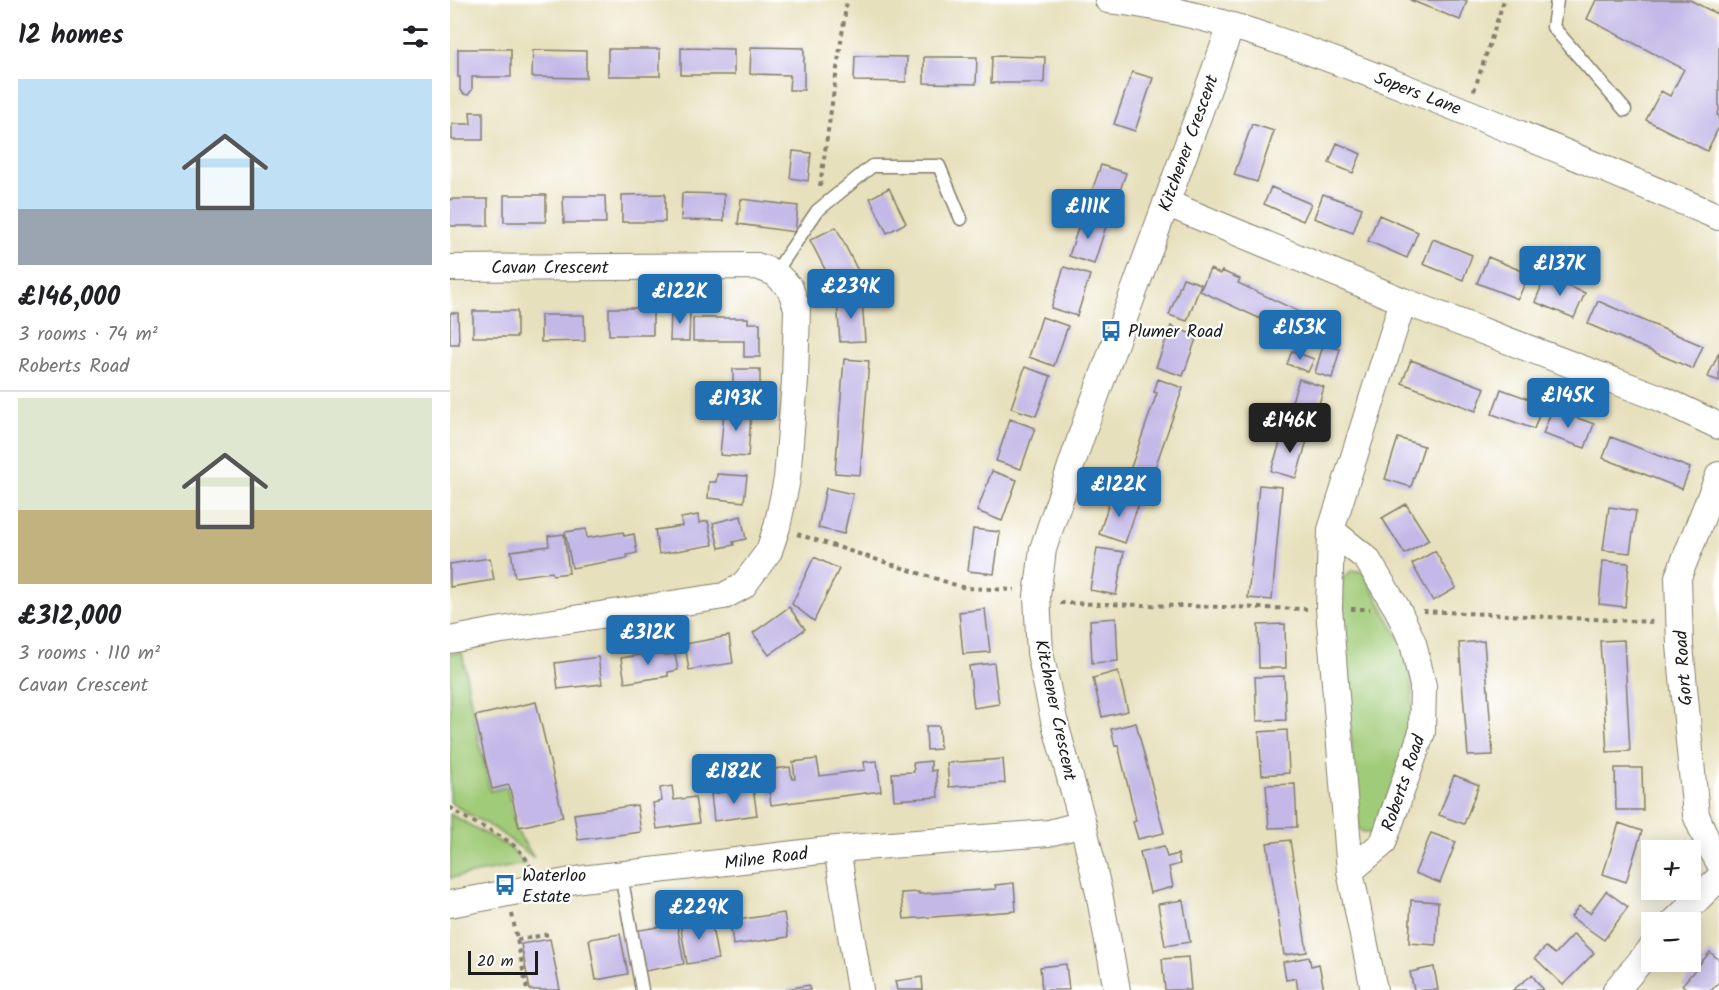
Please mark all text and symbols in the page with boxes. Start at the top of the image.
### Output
text: 12 homes [18,15,124,57]
icon: filters [399,20,432,53]
street label: Sopers Lane [1370,65,1465,124]
street label: Kitchener Crescent [1151,70,1228,216]
icon: home [171,118,279,226]
pin: £111K [1046,189,1130,240]
text: £111K [1066,192,1110,224]
pin: £137K [1518,246,1602,297]
text: £137K [1533,249,1587,281]
street label: Cavan Crescent [491,254,610,283]
pin: £239K [809,269,893,320]
text: £239K [821,272,881,304]
pin: £122K [638,274,722,325]
text: £146,000 [18,277,120,319]
text: £122K [652,277,708,309]
pin: £153K [1258,310,1342,361]
text: £153K [1273,313,1327,345]
place label: Plumer Road [1128,318,1224,347]
text: 3 rooms · 74 m² [18,319,158,351]
bus stop icon: Plumer Road [1099,319,1123,343]
text: Roberts Road [18,351,129,383]
pin: £145K [1526,378,1610,429]
pin: £193K [694,381,778,432]
text: £145K [1541,381,1595,413]
text: £193K [709,384,763,416]
pin: £146K [1248,403,1332,454]
text: £146K [1263,406,1317,438]
icon: home [171,437,279,545]
pin: £122K [1077,467,1161,518]
text: £122K [1091,470,1147,502]
text: £312,000 [18,596,121,638]
pin: £312K [606,615,690,666]
text: £312K [620,618,676,650]
street label: Gort Road [1667,628,1702,707]
street label: Kitchener Crescent [1025,637,1084,785]
text: 3 rooms · 110 m² [18,638,160,670]
text: Cavan Crescent [18,670,148,702]
street label: Roberts Road [1374,730,1435,836]
pin: £182K [692,754,776,805]
text: £182K [706,757,762,789]
street label: Milne Road [723,840,811,879]
map controls [1641,840,1701,972]
button: + [1641,840,1701,900]
place label: Waterloo Estate [522,862,586,912]
bus stop icon: Waterloo Estate [493,873,517,897]
pin: £229K [657,890,741,941]
text: £229K [669,893,729,925]
button: − [1641,912,1701,972]
scale bar [468,948,538,976]
text: 20 m [477,949,513,974]

